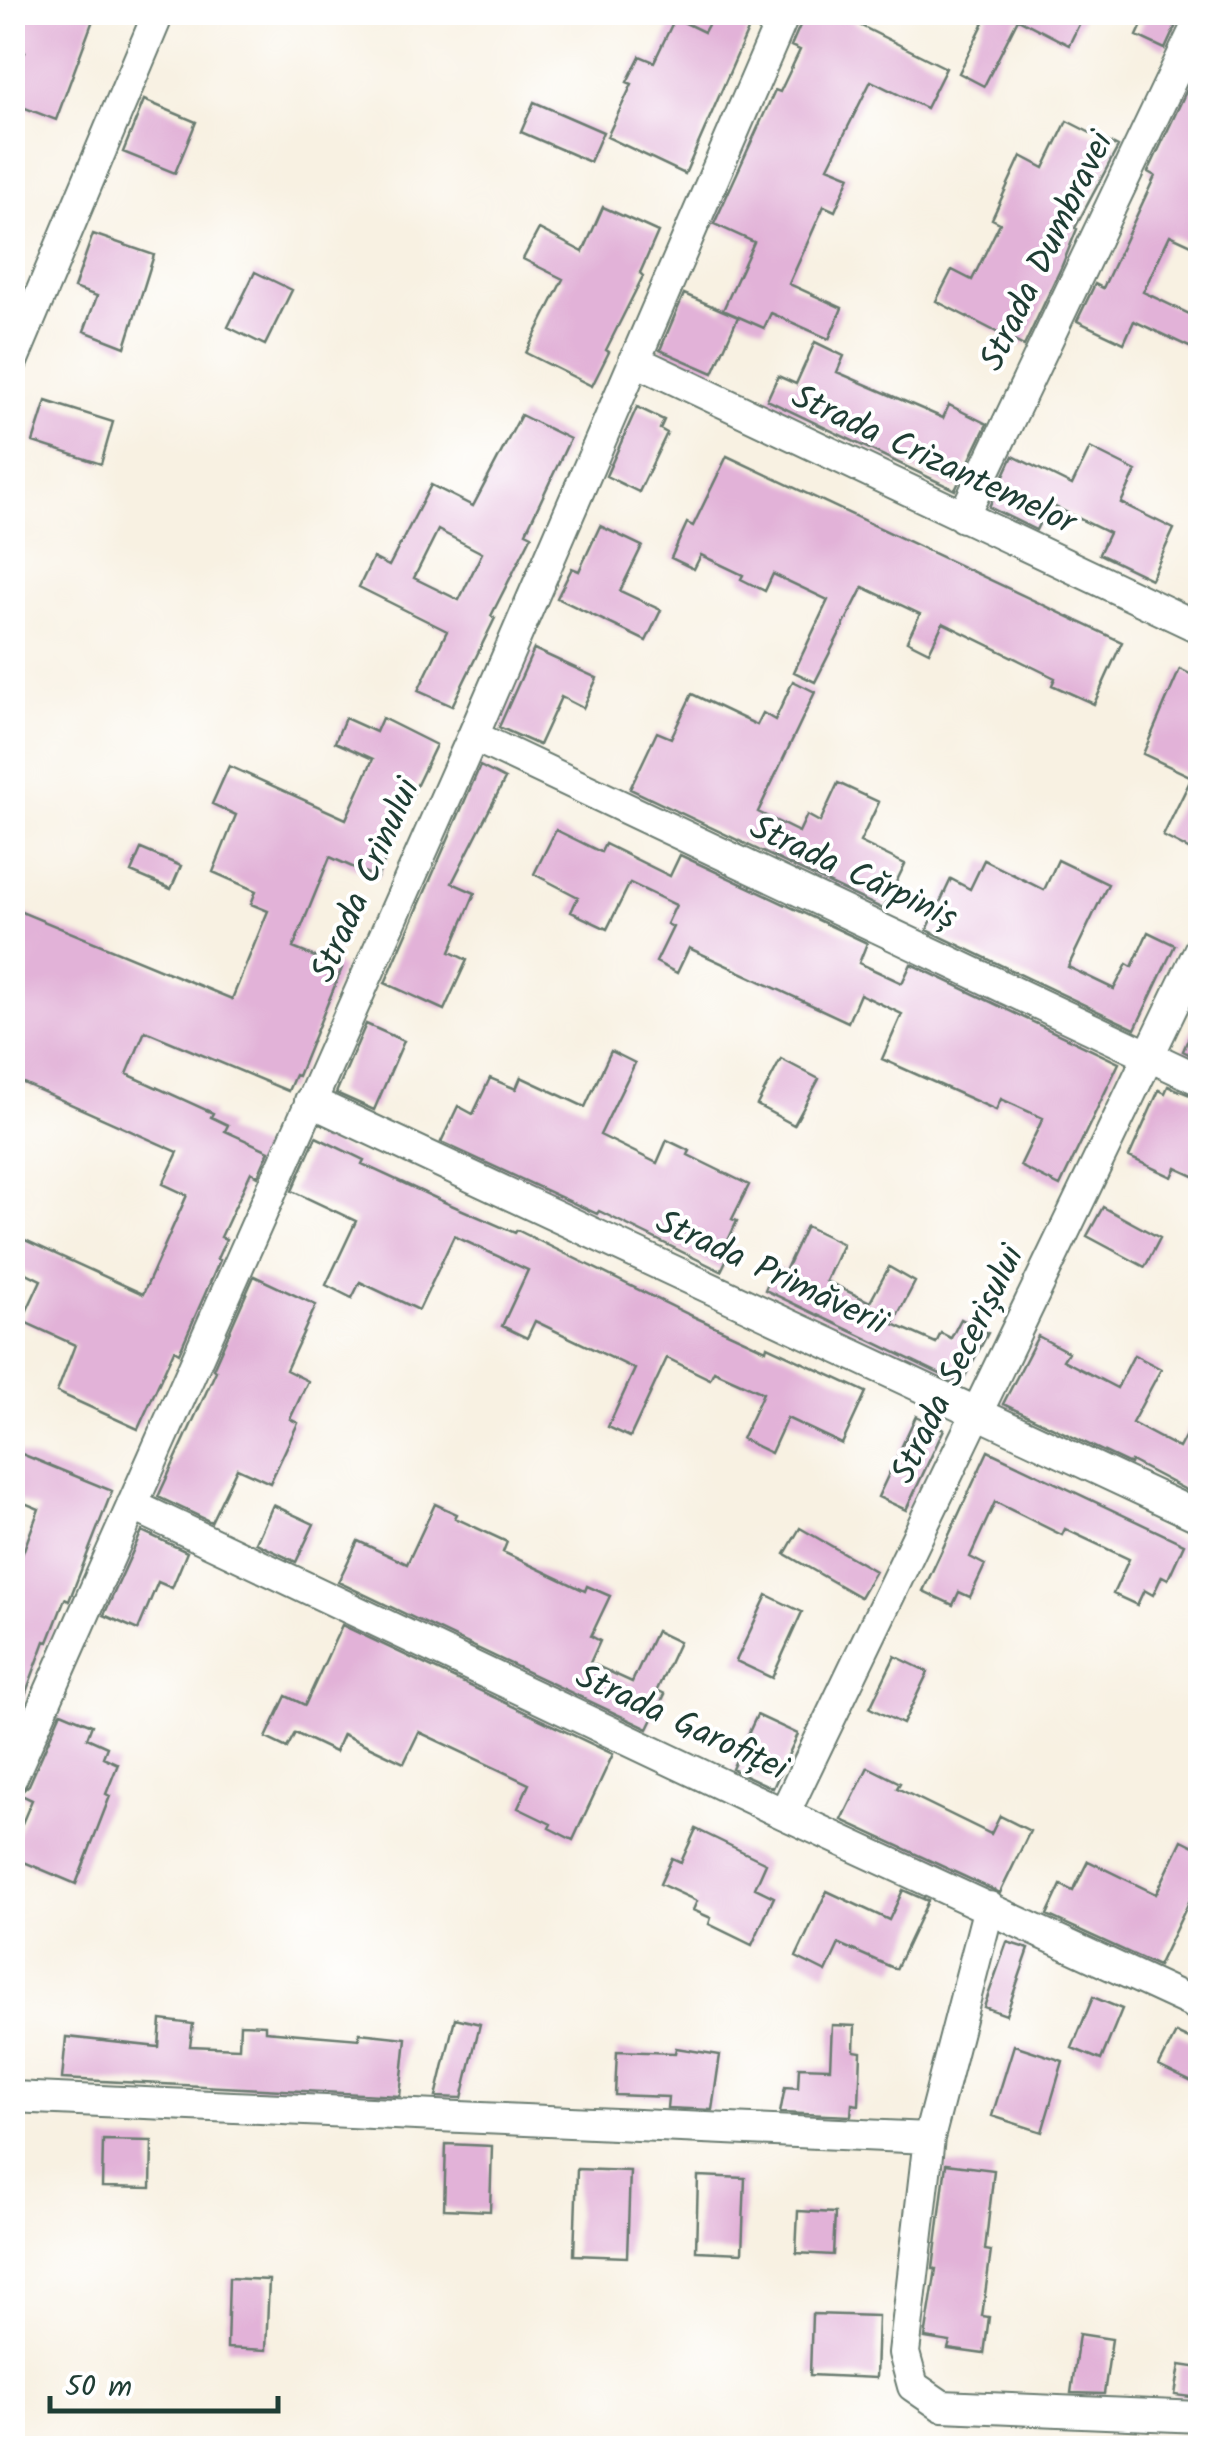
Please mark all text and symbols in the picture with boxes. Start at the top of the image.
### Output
street label: Strada Dumbravei [966,121,1131,381]
street label: Strada Crizantemelor [781,370,1087,553]
street label: Strada Crinului [297,768,438,992]
street label: Strada Cărpiniș [740,801,966,947]
street label: Strada Primăverii [646,1196,898,1353]
street label: Strada Secerișului [877,1235,1042,1494]
street label: Strada Garofiței [566,1650,798,1798]
scale bar [50,2351,278,2413]
text: 50 m [65,2364,132,2412]

